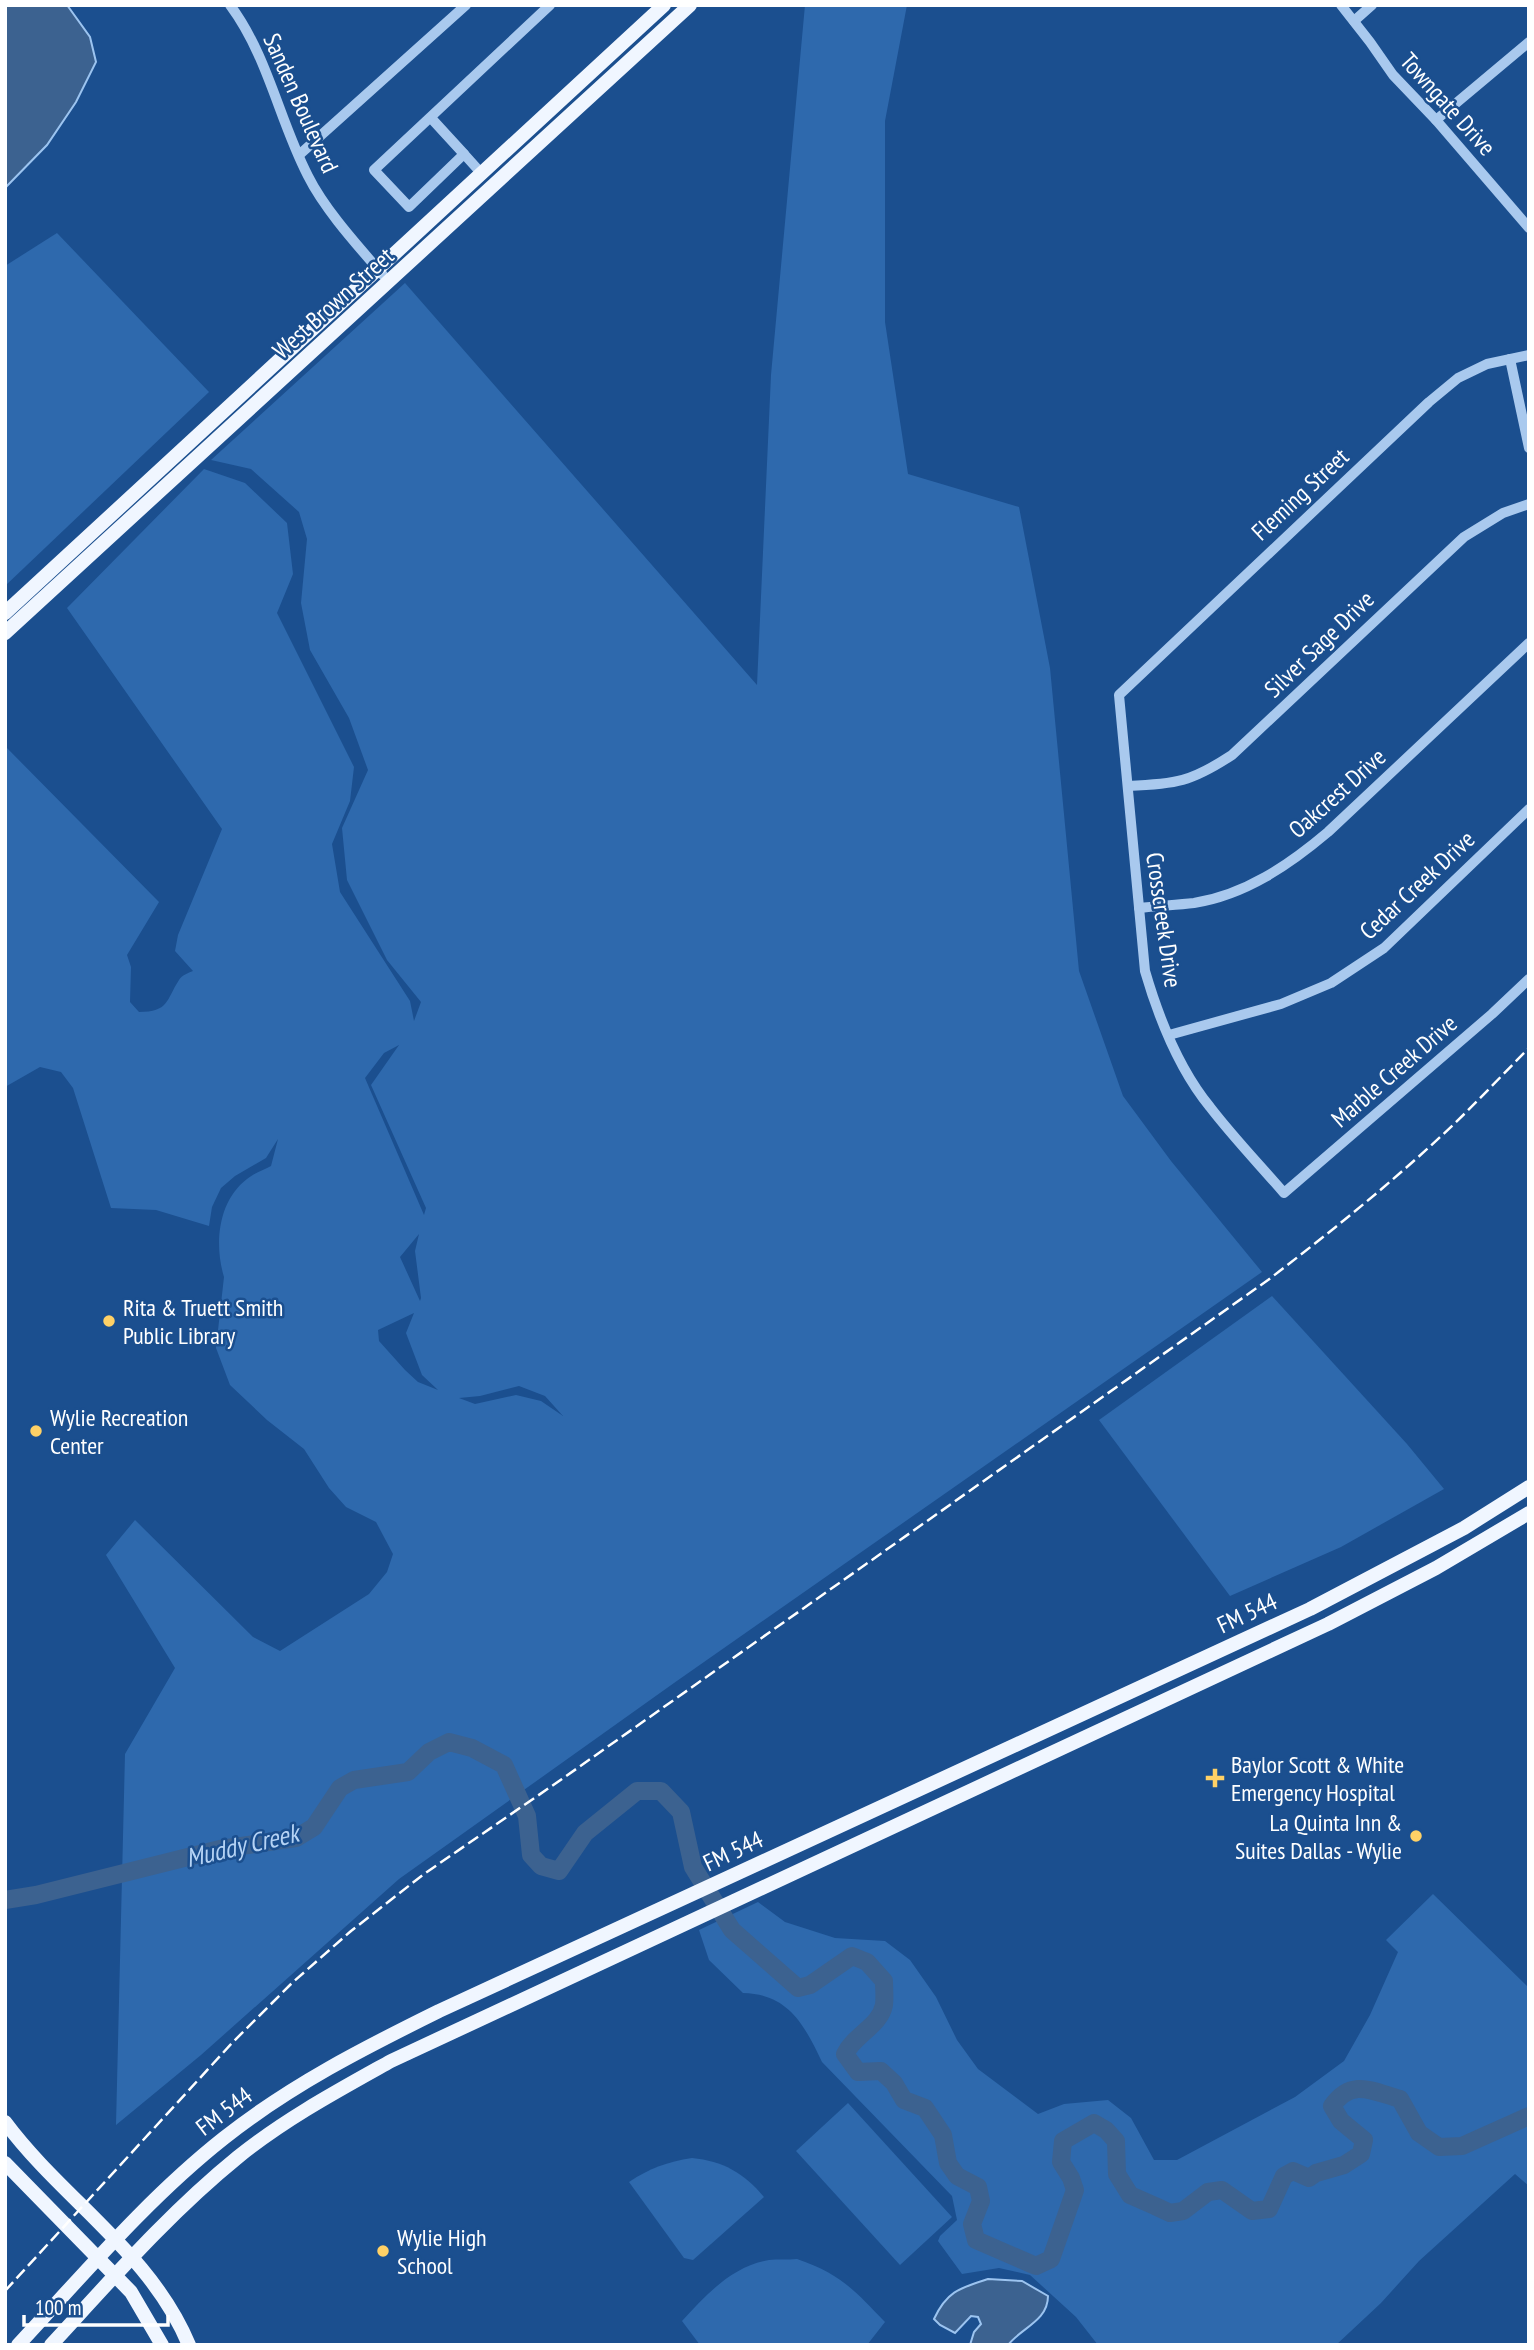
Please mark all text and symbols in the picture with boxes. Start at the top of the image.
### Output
street label: Sanden Boulevard [256,28,346,178]
street label: Towngate Drive [1394,46,1502,162]
street label: West Brown Street [266,240,400,366]
street label: Fleming Street [1245,441,1355,547]
street label: Silver Sage Drive [1258,584,1380,704]
street label: Oakcrest Drive [1282,741,1392,845]
street label: Cedar Creek Drive [1353,824,1481,946]
street label: Crosscreek Drive [1139,850,1189,990]
street label: Marble Creek Drive [1325,1008,1463,1134]
place label: Rita & Truett Smith Public Library [123,1292,283,1351]
marker: Rita & Truett Smith Public Library [101,1313,117,1329]
place label: Wylie Recreation Center [50,1402,188,1461]
marker: Wylie Recreation Center [28,1423,44,1439]
street label: FM 544 [1212,1586,1282,1640]
place label: Baylor Scott & White Emergency Hospital [1231,1749,1404,1808]
marker: Baylor Scott & White Emergency Hospital [1205,1768,1225,1788]
place label: La Quinta Inn & Suites Dallas - Wylie [1235,1807,1402,1866]
water label: Muddy Creek [182,1815,305,1874]
street label: FM 544 [698,1824,768,1878]
marker: La Quinta Inn & Suites Dallas - Wylie [1408,1828,1424,1844]
street label: FM 544 [190,2080,259,2142]
place label: Wylie High School [397,2222,487,2281]
marker: Wylie High School [375,2243,391,2259]
scale bar [24,2284,168,2328]
text: 100 m [35,2294,81,2321]

